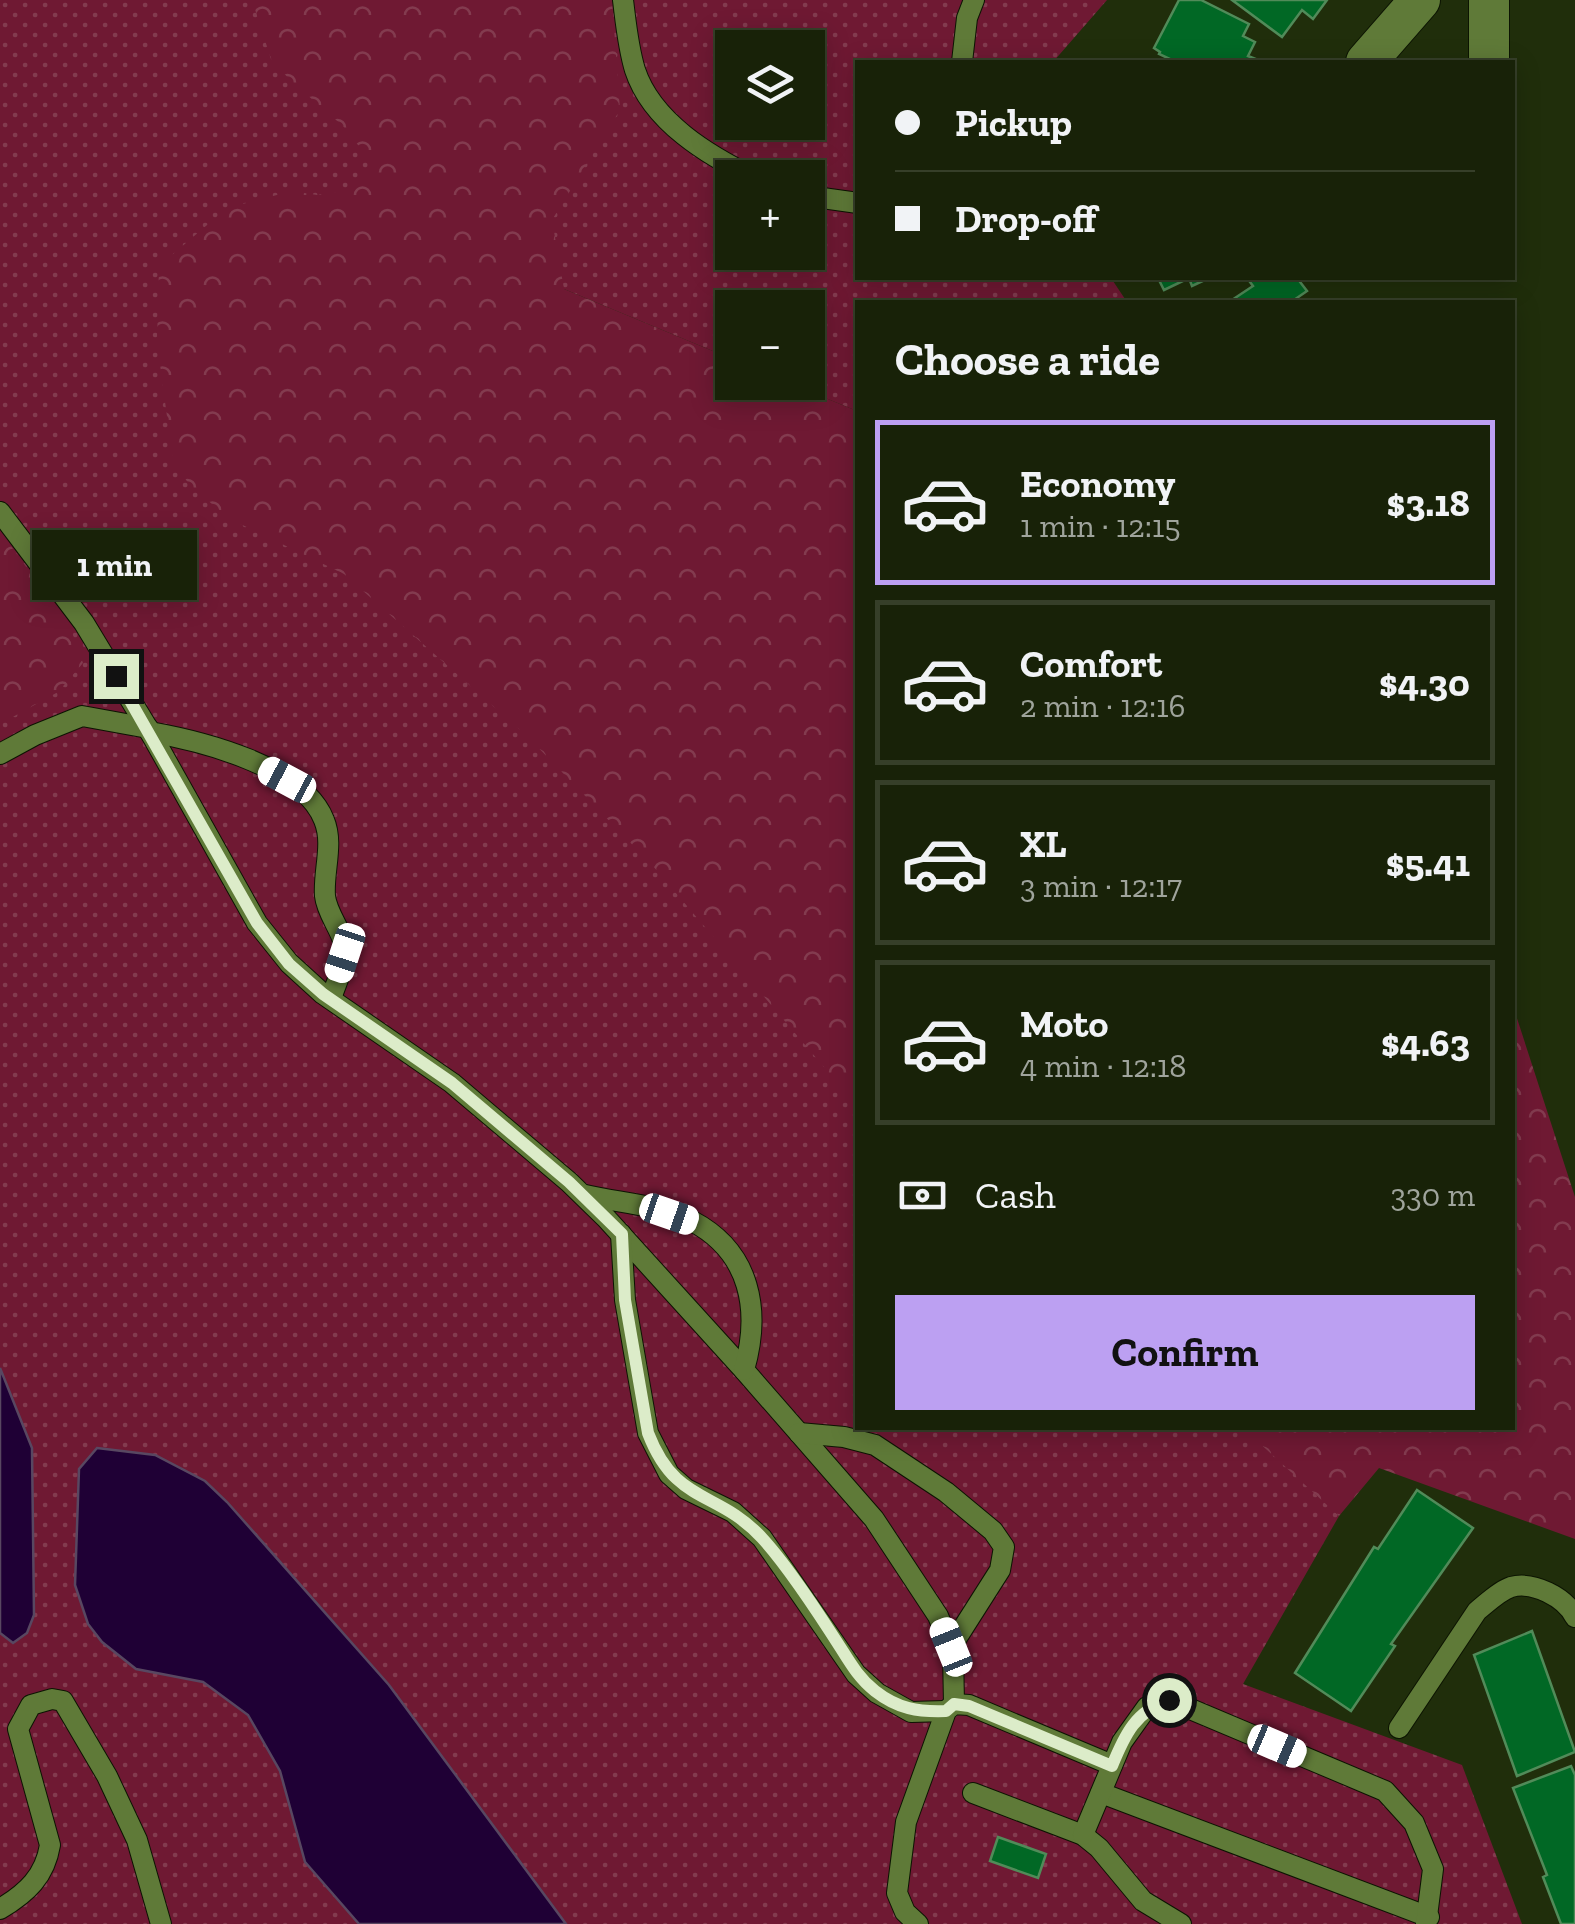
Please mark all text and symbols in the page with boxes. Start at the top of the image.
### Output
map controls [715,30,825,400]
button: layers [715,30,825,140]
text: Pickup [955,100,1072,146]
button: + [715,160,825,270]
text: Drop-off [955,196,1096,242]
button: − [715,290,825,400]
text: Choose a ride [895,333,1160,387]
icon: car [900,458,990,548]
text: Economy [1020,461,1175,507]
text: $3.18 [1387,480,1470,526]
text: 1 min · 12:15 [1020,507,1181,545]
callout: 1 min [34,531,198,601]
text: 1 min [77,546,152,584]
icon: car [900,638,990,728]
text: Comfort [1020,641,1162,687]
route end [94,654,139,699]
text: $4.30 [1379,660,1470,706]
text: 2 min · 12:16 [1020,687,1185,725]
car [253,753,321,807]
icon: car [900,818,990,908]
text: XL [1020,821,1067,867]
text: $5.41 [1386,840,1470,886]
text: 3 min · 12:17 [1020,867,1182,905]
car [321,920,369,986]
icon: car [900,998,990,1088]
text: Moto [1020,1001,1108,1047]
text: $4.63 [1381,1020,1470,1066]
text: 4 min · 12:18 [1020,1047,1186,1085]
icon: cash [895,1168,950,1223]
text: Cash [975,1172,1056,1218]
text: 330 m [1390,1176,1475,1214]
car [636,1190,702,1238]
button: Confirm [895,1295,1475,1410]
car [926,1614,976,1680]
route start [1147,1678,1192,1723]
car [1244,1720,1310,1772]

